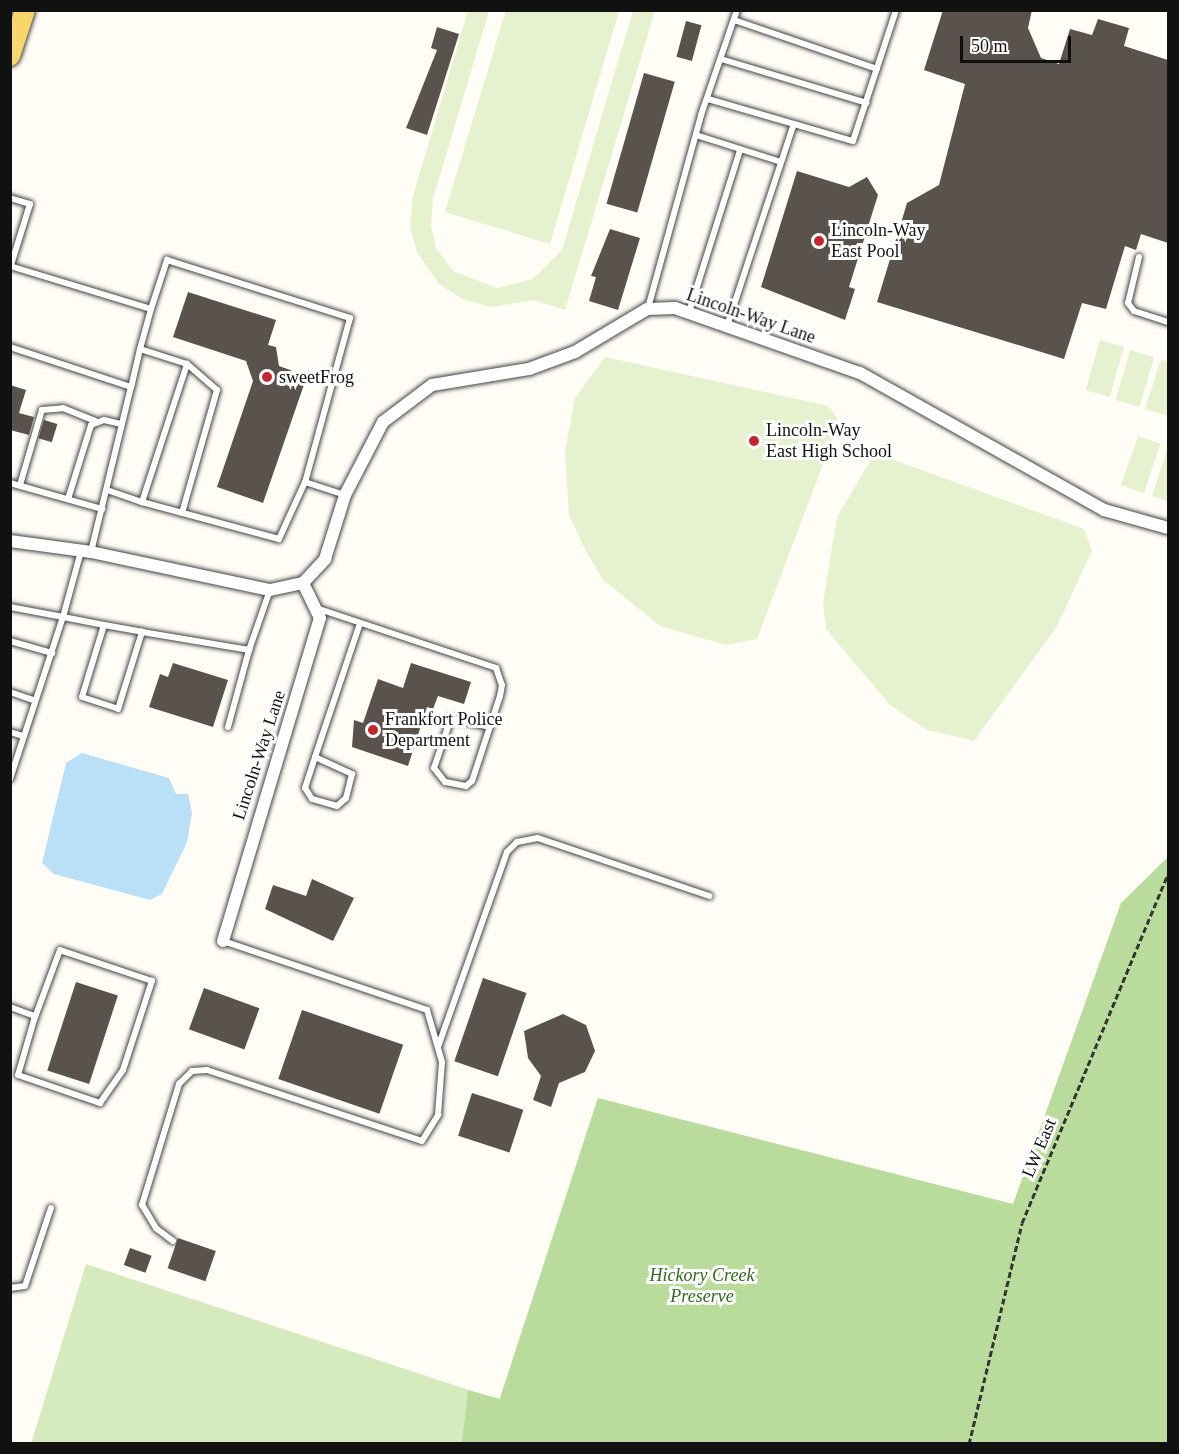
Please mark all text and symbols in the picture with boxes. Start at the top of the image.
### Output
scale bar [963,24,1074,62]
text: 50 m [971,36,1008,56]
place label: Lincoln-Way East Pool [831,220,926,262]
marker: Lincoln-Way East Pool [812,234,826,248]
street label: Lincoln-Way Lane [684,284,818,348]
place label: sweetFrog [279,366,354,388]
marker: sweetFrog [260,370,274,384]
place label: Lincoln-Way East High School [766,420,892,462]
marker: Lincoln-Way East High School [747,434,761,448]
street label: Lincoln-Way Lane [228,687,290,823]
place label: Frankfort Police Department [385,709,502,752]
marker: Frankfort Police Department [366,723,380,737]
street label: LW East [1017,1115,1061,1181]
park label: Hickory Creek Preserve [650,1265,754,1308]

